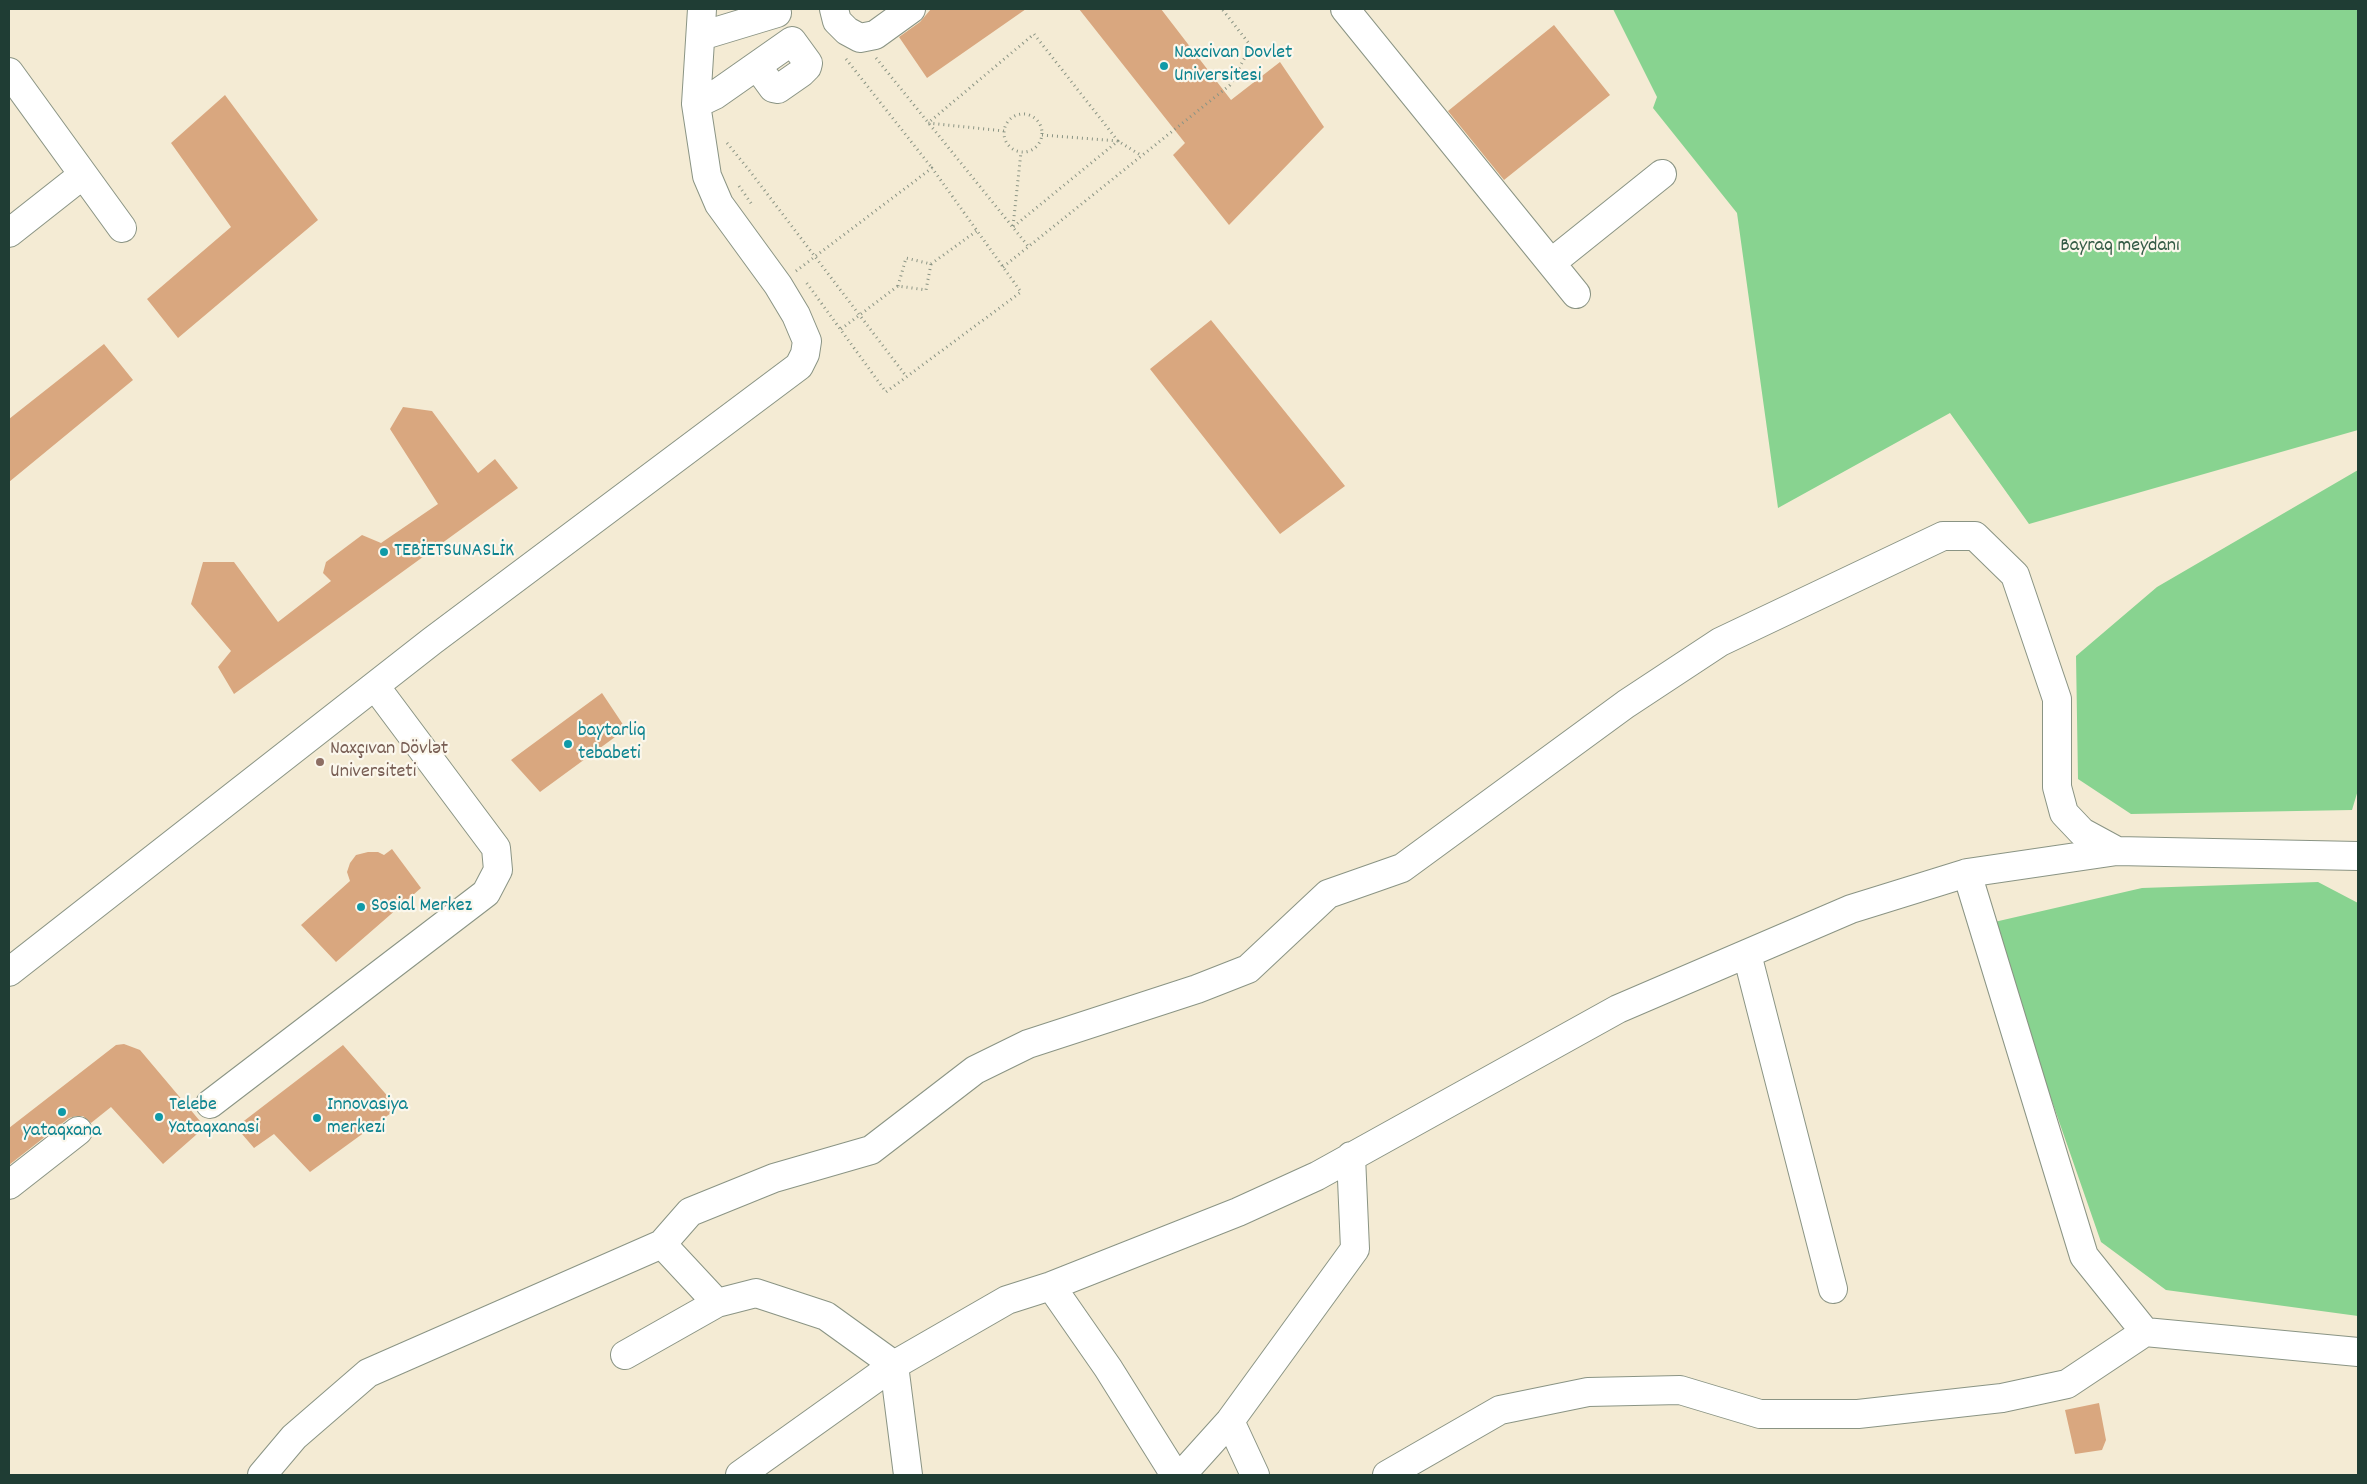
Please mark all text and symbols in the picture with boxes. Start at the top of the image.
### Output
place label: Naxcivan Dovlet Universitesi [1174,42,1292,89]
marker: Naxcivan Dovlet Universitesi [1158,60,1170,72]
park label: Bayraq meydanı [2060,235,2180,259]
place label: TEBİETSUNASLİK [394,540,514,564]
marker: TEBİETSUNASLİK [378,546,390,558]
place label: baytarliq tebabeti [578,720,646,767]
place label: Naxçıvan Dövlət Universiteti [330,738,448,785]
marker: baytarliq tebabeti [562,738,574,750]
marker: Naxçıvan Dövlət Universiteti [314,756,326,768]
place label: Sosial Merkez [371,895,472,919]
marker: Sosial Merkez [355,901,367,913]
place label: Telebe Yataqxanasi [169,1094,259,1141]
place label: Innovasiya merkezi [327,1094,408,1141]
marker: yataqxana [56,1106,68,1118]
marker: Telebe Yataqxanasi [153,1111,165,1123]
marker: Innovasiya merkezi [311,1112,323,1124]
place label: yataqxana [23,1120,101,1144]

